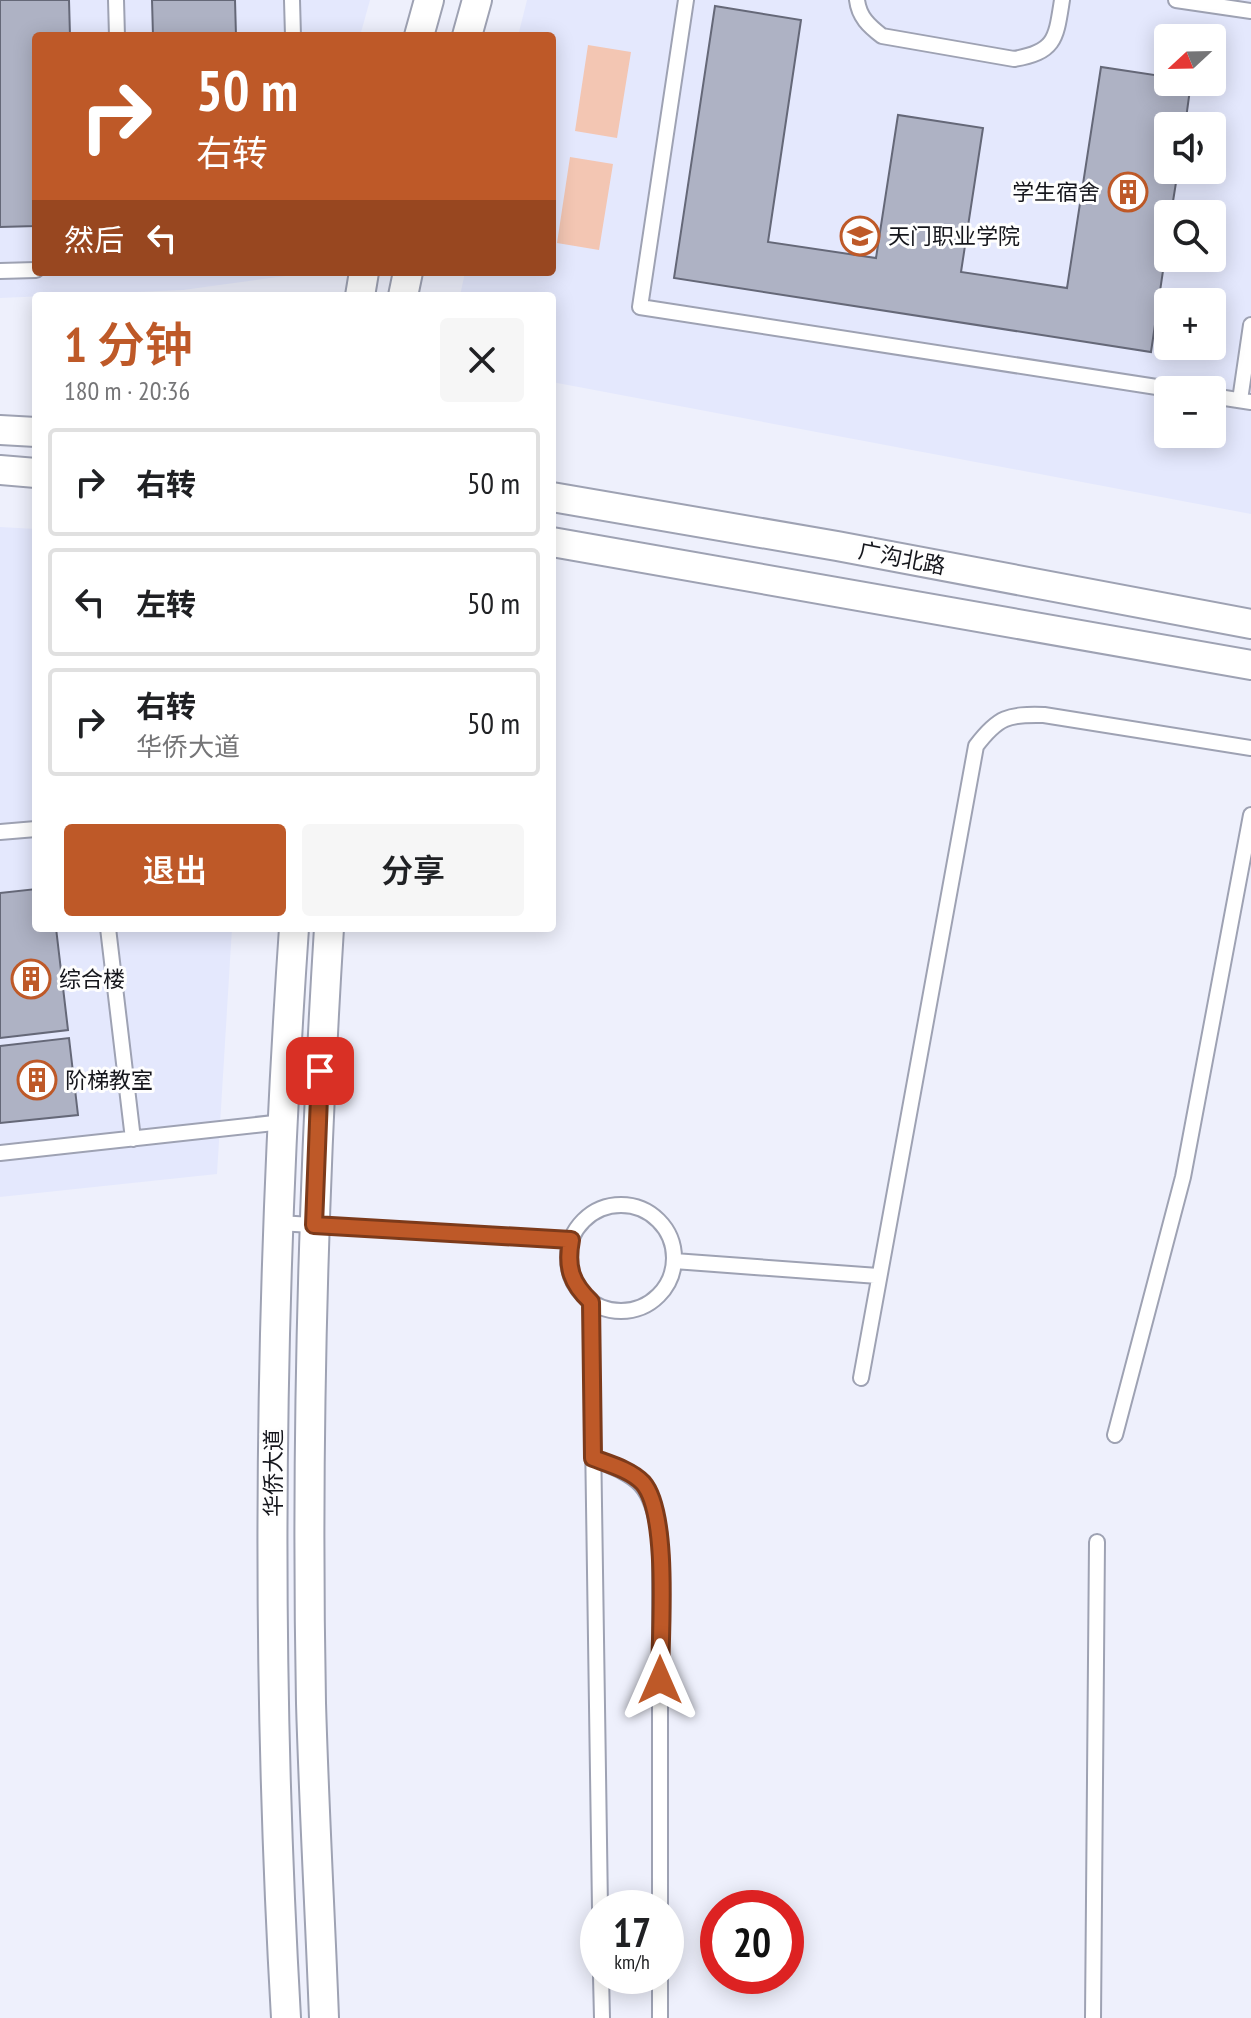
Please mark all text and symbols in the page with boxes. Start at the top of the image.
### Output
north arrow [1154,24,1226,96]
map controls [1154,24,1226,448]
text: 50 m [196,54,298,126]
icon: right [64,64,168,168]
button: sound [1154,112,1226,184]
text: 右转 [196,129,268,176]
building icon: 学生宿舍 [1107,171,1149,213]
place label: 学生宿舍 [1012,178,1100,206]
button: search [1154,200,1226,272]
school or university icon: 天门职业学院 [839,215,881,257]
icon: left [140,216,184,260]
text: 然后 [64,220,124,259]
place label: 天门职业学院 [888,222,1020,250]
button: + [1154,288,1226,360]
text: 1 分钟 [64,313,193,375]
button: close [440,318,524,402]
text: 180 m · 20:36 [64,374,190,407]
button: − [1154,376,1226,448]
icon: right [68,460,112,504]
text: 50 m [467,463,520,502]
text: 右转 [136,464,196,503]
street label: 广沟北路 [856,536,948,580]
icon: left [68,580,112,624]
text: 50 m [467,583,520,622]
text: 左转 [136,584,196,623]
text: 右转 [136,686,196,725]
icon: right [68,700,112,744]
text: 50 m [467,703,520,742]
text: 华侨大道 [136,730,240,763]
button: 退出 [64,824,286,916]
button: 分享 [302,824,524,916]
building icon: 综合楼 [10,958,52,1000]
place label: 综合楼 [59,965,125,993]
pin [286,1037,354,1105]
icon: arrive [298,1049,342,1093]
building icon: 阶梯教室 [16,1059,58,1101]
place label: 阶梯教室 [65,1066,153,1094]
street label: 华侨大道 [259,1429,287,1517]
position arrow [618,1638,702,1722]
speed limit sign: 20 [700,1890,804,1994]
text: 17 [613,1906,651,1958]
text: km/h [614,1949,650,1975]

